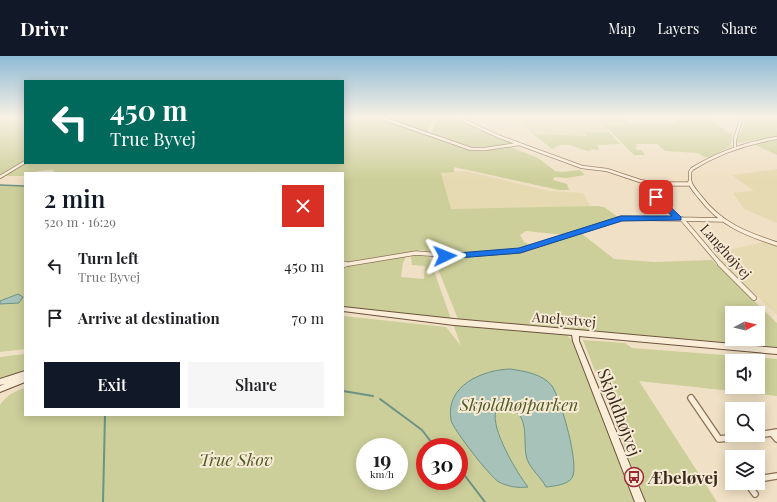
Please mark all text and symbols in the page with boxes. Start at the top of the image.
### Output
text: Drivr [20,15,68,41]
text: Map [608,19,636,38]
text: Layers [658,19,699,38]
text: Share [721,19,757,38]
text: 450 m [110,91,188,128]
icon: left [44,96,96,148]
text: True Byvej [110,127,196,151]
pin [639,180,673,214]
text: 2 min [44,182,105,214]
button: close [282,185,324,227]
icon: arrive [645,186,667,208]
text: 520 m · 16:29 [44,213,116,230]
street label: Langhøjvej [696,219,756,283]
position arrow [424,235,466,277]
text: Turn left [78,248,139,268]
icon: left [44,255,66,277]
text: 450 m [284,256,324,276]
text: True Byvej [78,268,140,285]
north arrow [725,306,765,346]
map controls [725,306,765,490]
icon: arrive [44,307,66,329]
street label: Anelystvej [530,307,597,331]
text: Arrive at destination [78,308,220,328]
text: 70 m [292,308,324,328]
button: sound [725,354,765,394]
button: Exit [44,362,180,408]
button: Share [188,362,324,408]
street label: Skjoldhøjvej [593,365,647,459]
park label: Skjoldhøjparken [459,393,578,415]
button: search [725,402,765,442]
speed limit sign: 30 [416,438,468,490]
text: 19 [373,445,391,472]
park label: True Skov [199,448,273,470]
button: layers [725,450,765,490]
bus stop icon: Æbeløvej [623,466,645,488]
place label: Æbeløvej [647,466,718,488]
text: km/h [370,467,394,481]

